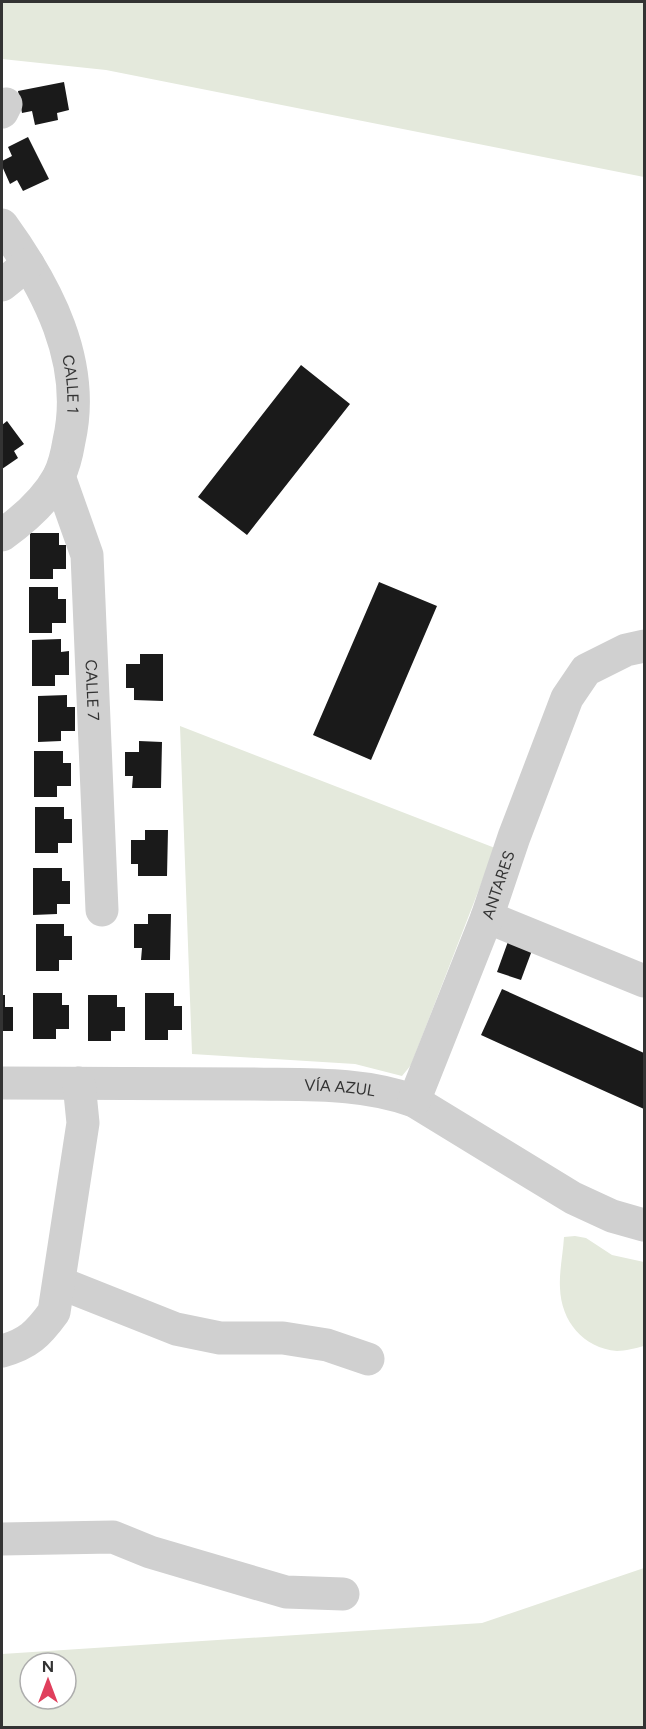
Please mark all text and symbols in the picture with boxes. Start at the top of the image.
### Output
street label: CALLE 1 [58,353,82,414]
street label: CALLE 7 [81,659,103,721]
street label: ANTARES [478,848,519,922]
street label: VÍA AZUL [304,1076,377,1100]
north arrow [18,1651,78,1711]
text: N [42,1657,54,1676]

